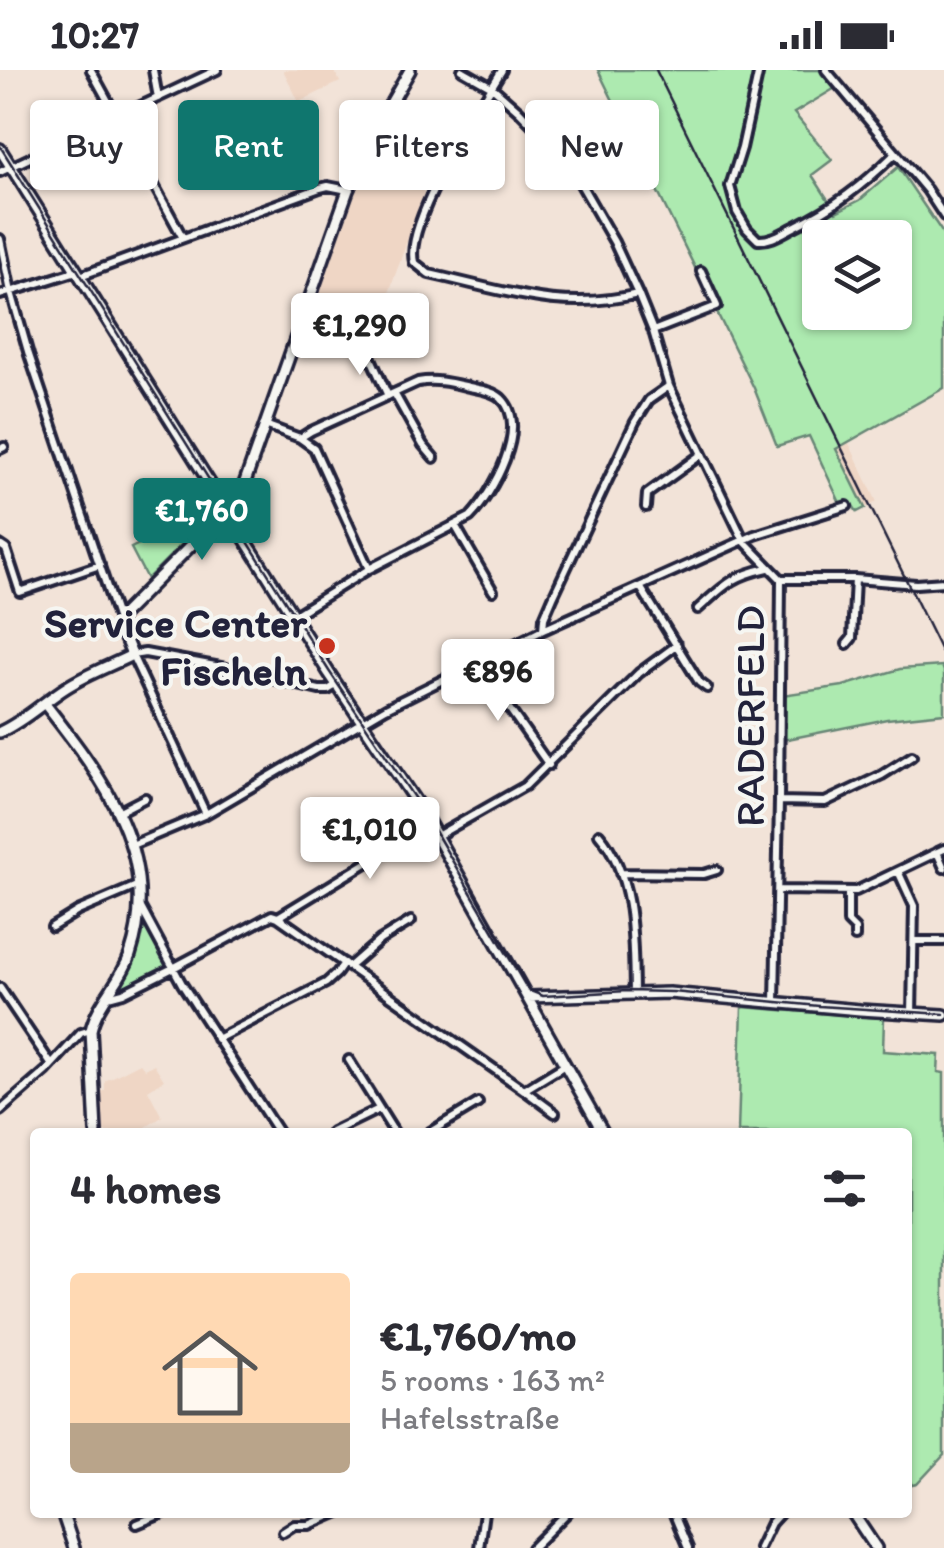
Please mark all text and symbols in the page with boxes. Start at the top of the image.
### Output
text: 10:27 [50,12,139,58]
chip: Buy [30,100,158,190]
chip: Rent [178,100,319,190]
chip: Filters [339,100,505,190]
chip: New [525,100,659,190]
map controls [802,220,912,330]
button: layers [802,220,912,330]
pin: €1,290 [279,293,441,378]
text: €1,290 [313,306,407,344]
pin: €1,760 [121,478,283,563]
text: €1,760 [155,491,249,529]
place label: Service Center Fischeln [44,597,308,696]
street label: RADERFELD [724,605,775,827]
marker: Service Center Fischeln [316,635,338,657]
pin: €896 [439,639,557,724]
text: €896 [463,652,533,690]
pin: €1,010 [289,797,451,882]
text: €1,010 [323,810,417,848]
icon: filters [817,1161,872,1216]
text: 4 homes [70,1163,221,1214]
text: €1,760/mo [380,1310,577,1361]
icon: home [150,1313,270,1433]
text: 5 rooms · 163 m² [380,1361,605,1399]
text: Hafelsstraße [380,1399,560,1437]

